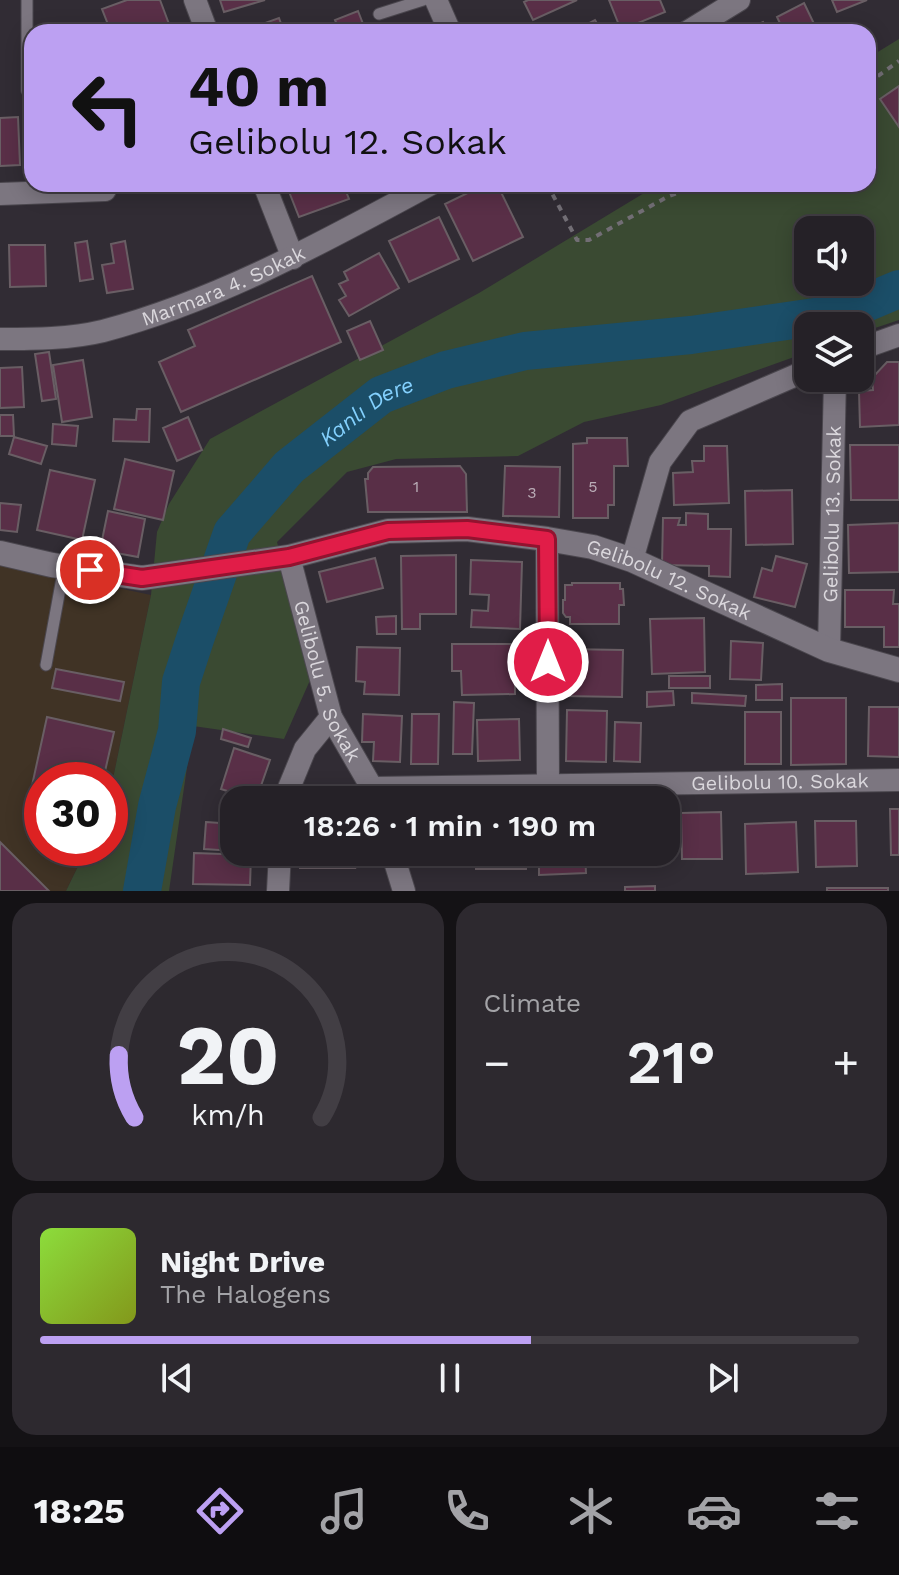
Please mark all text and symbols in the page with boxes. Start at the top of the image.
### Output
text: 40 m [188,54,329,120]
icon: left [56,56,160,160]
text: Gelibolu 12. Sokak [188,121,507,163]
map controls [794,216,874,392]
button: sound [794,216,874,296]
street label: Marmara 4. Sokak [138,241,309,331]
button: layers [794,312,874,392]
water label: Kanlı Dere [315,372,417,451]
street label: Gelibolu 13. Sokak [818,425,846,603]
house number: 1 [413,477,419,496]
house number: 5 [588,477,598,496]
house number: 3 [527,483,537,502]
street label: Gelibolu 12. Sokak [583,534,755,625]
pin [56,536,124,604]
icon: arrive [68,548,112,592]
street label: Gelibolu 5. Sokak [289,598,366,766]
position arrow [506,620,590,704]
speed limit sign: 30 [24,762,128,866]
street label: Gelibolu 10. Sokak [691,768,869,795]
text: 18:26 · 1 min · 190 m [304,808,596,843]
text: Climate [484,988,581,1018]
text: 20 [176,1007,279,1104]
text: 21° [627,1027,716,1098]
text: − [484,1037,510,1089]
text: + [832,1037,859,1089]
text: km/h [191,1098,265,1132]
text: Night Drive [160,1244,325,1279]
text: The Halogens [160,1279,331,1309]
icon: previous [155,1356,199,1400]
icon: pause [428,1356,472,1400]
icon: next [701,1356,745,1400]
icon: directions [192,1483,248,1539]
icon: music [316,1483,372,1539]
icon: phone [439,1483,495,1539]
icon: climate [563,1483,619,1539]
icon: car [686,1483,742,1539]
icon: filters [809,1483,865,1539]
text: 18:25 [34,1490,125,1532]

